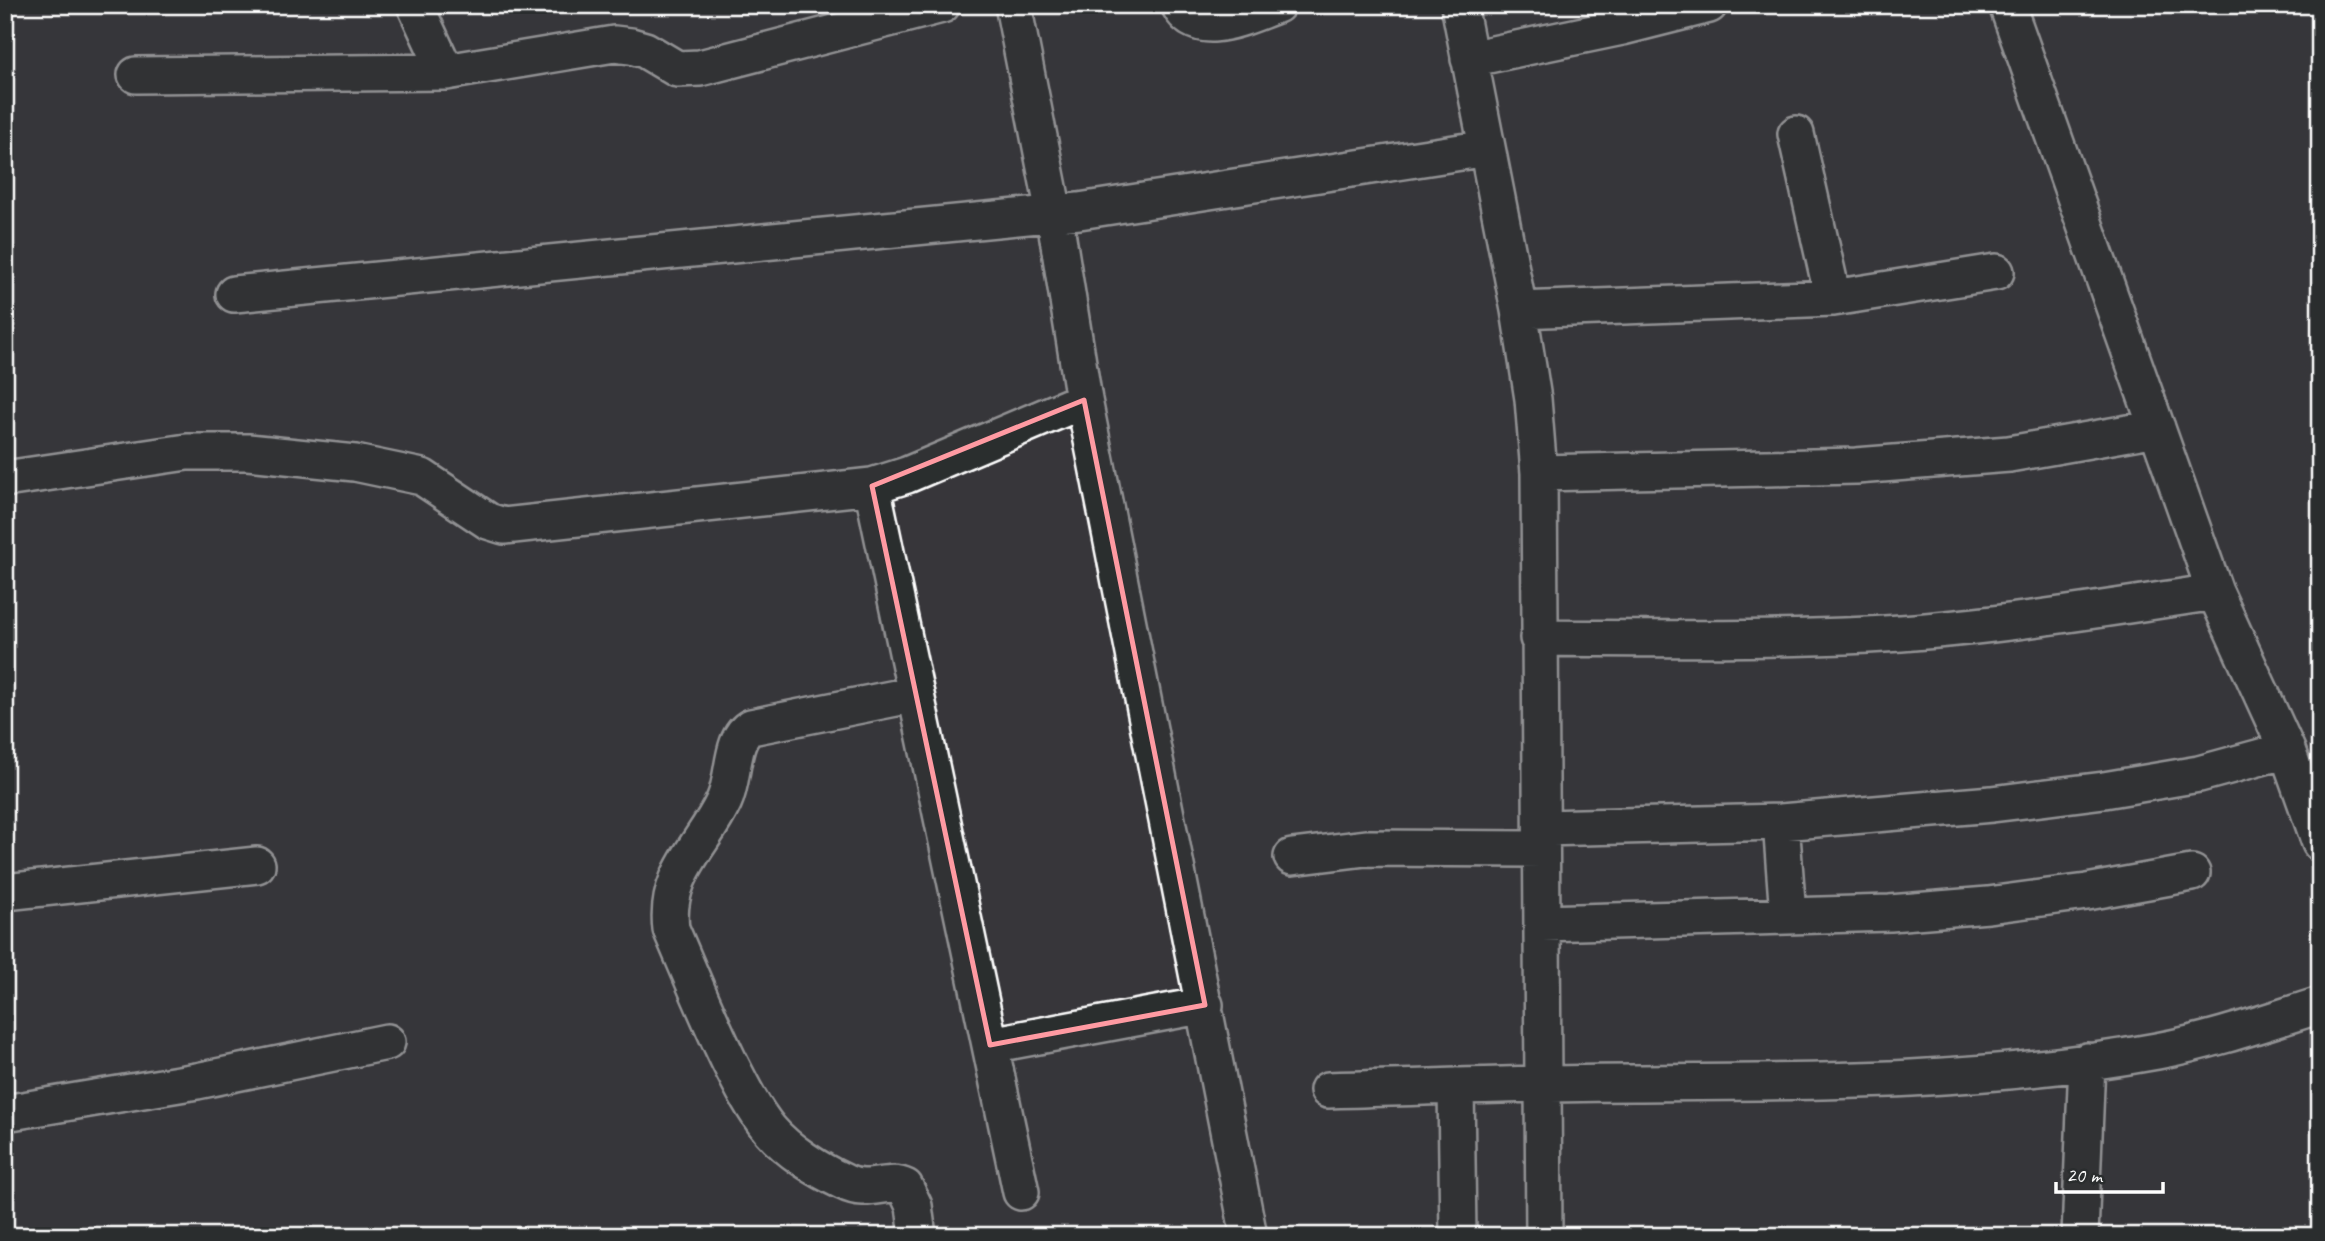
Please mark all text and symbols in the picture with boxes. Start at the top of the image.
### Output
scale bar [2056,1150,2162,1194]
text: 20 m [2066,1162,2104,1188]

